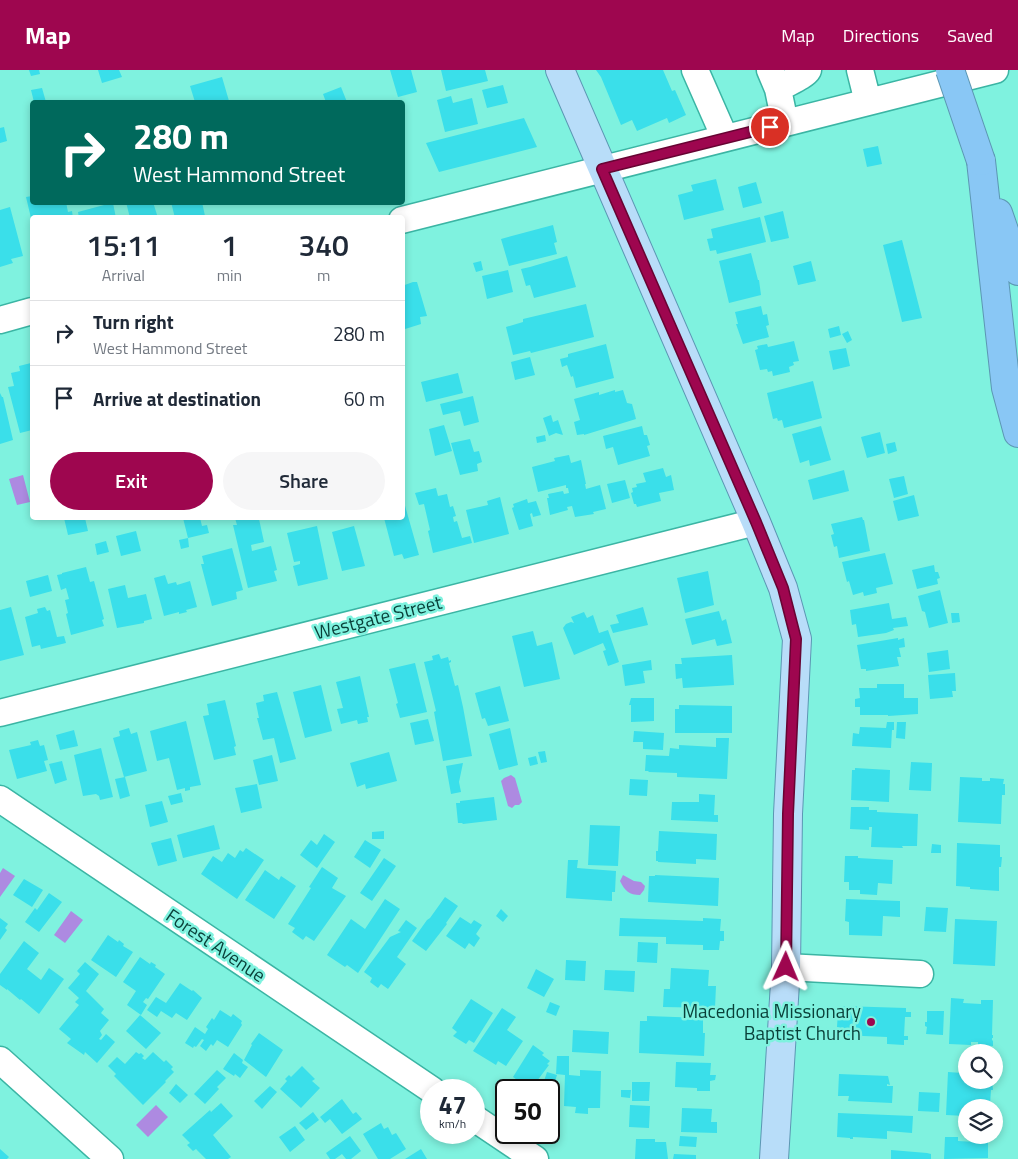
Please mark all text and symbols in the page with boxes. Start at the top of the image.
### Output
text: Map [25,17,71,53]
text: Map [781,22,815,49]
text: Directions [843,22,919,49]
text: Saved [947,22,993,49]
pin [749,106,791,148]
text: 280 m [133,109,229,163]
icon: arrive [756,113,784,141]
icon: right [50,120,115,185]
text: West Hammond Street [133,157,345,191]
text: 15:11 [86,222,161,268]
text: 1 [221,222,238,268]
text: 340 [298,222,349,268]
text: Arrival [102,263,145,287]
text: min [217,263,242,287]
text: m [317,263,330,287]
text: Turn right [93,307,174,336]
icon: right [50,319,78,347]
text: 280 m [333,319,385,348]
text: West Hammond Street [93,336,247,360]
icon: arrive [50,384,78,412]
text: Arrive at destination [93,384,261,413]
text: 60 m [344,384,385,413]
button: Exit [50,452,213,510]
button: Share [223,452,385,510]
street label: Westgate Street [311,587,445,646]
street label: Forest Avenue [161,900,272,989]
position arrow [759,940,811,992]
place label: Macedonia Missionary Baptist Church [682,996,861,1047]
marker: Macedonia Missionary Baptist Church [865,1016,877,1028]
map controls [958,1044,1003,1144]
button: search [958,1044,1003,1089]
speed limit sign: 50 [495,1079,560,1144]
text: 47 [438,1086,467,1124]
button: layers [958,1099,1003,1144]
text: km/h [439,1114,466,1133]

